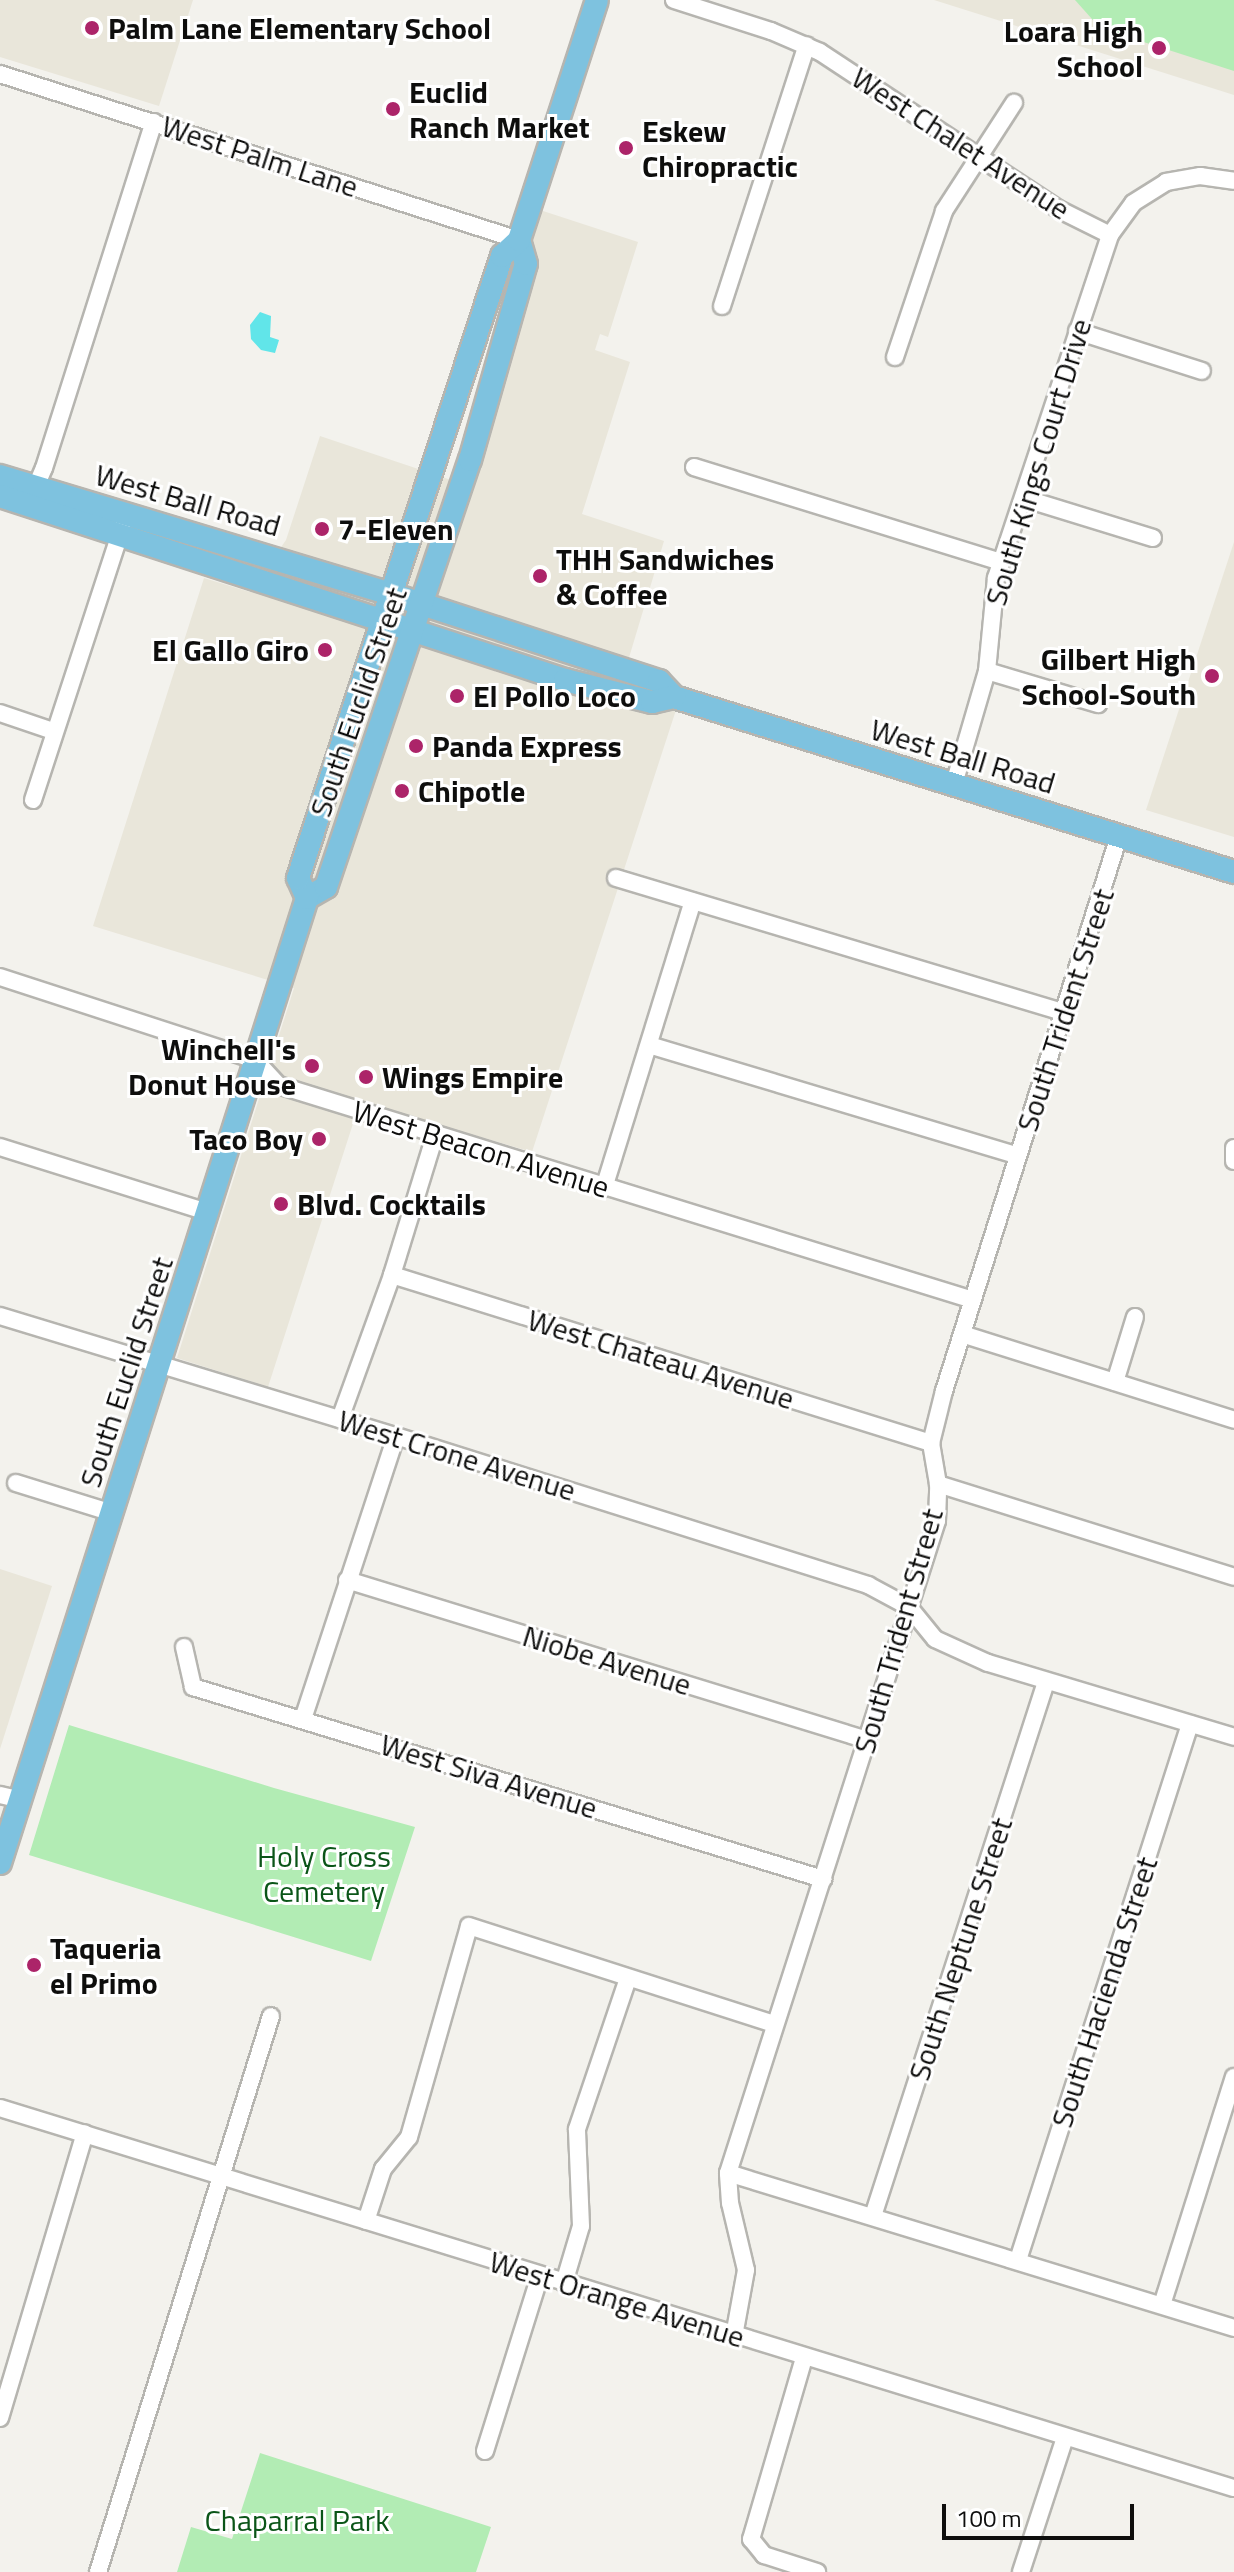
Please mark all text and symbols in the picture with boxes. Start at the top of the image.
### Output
place label: Palm Lane Elementary School [108,10,491,46]
place label: Loara High School [1004,13,1143,84]
marker: Palm Lane Elementary School [83,19,101,37]
marker: Loara High School [1150,39,1168,57]
street label: West Chalet Avenue [845,59,1077,227]
place label: Euclid Ranch Market [409,74,590,144]
marker: Euclid Ranch Market [384,100,402,118]
street label: West Palm Lane [157,107,363,205]
place label: Eskew Chiropractic [642,113,798,184]
marker: Eskew Chiropractic [617,139,635,157]
street label: South Kings Court Drive [977,314,1099,610]
street label: West Ball Road [91,456,285,544]
place label: 7-Eleven [338,511,453,547]
marker: 7-Eleven [313,520,331,538]
place label: THH Sandwiches & Coffee [556,541,774,612]
marker: THH Sandwiches & Coffee [531,567,549,585]
street label: South Euclid Street [302,583,414,821]
place label: El Gallo Giro [152,632,309,668]
marker: El Gallo Giro [316,641,334,659]
place label: Gilbert High School-South [1022,641,1196,712]
marker: Gilbert High School-South [1203,667,1221,685]
place label: El Pollo Loco [473,678,636,714]
marker: El Pollo Loco [448,687,466,705]
street label: West Ball Road [866,711,1060,801]
place label: Panda Express [432,728,622,764]
marker: Panda Express [407,737,425,755]
place label: Chipotle [418,773,525,809]
marker: Chipotle [393,782,411,800]
street label: South Trident Street [1009,884,1121,1136]
place label: Winchell's Donut House [128,1031,296,1102]
marker: Winchell's Donut House [303,1057,321,1075]
place label: Wings Empire [382,1059,563,1095]
marker: Wings Empire [357,1068,375,1086]
street label: West Beacon Avenue [348,1093,614,1205]
place label: Taco Boy [189,1121,303,1157]
marker: Taco Boy [310,1130,328,1148]
place label: Blvd. Cocktails [297,1186,486,1222]
marker: Blvd. Cocktails [272,1195,290,1213]
street label: South Euclid Street [72,1252,180,1492]
street label: West Chateau Avenue [523,1301,799,1417]
street label: West Crone Avenue [334,1402,580,1508]
street label: South Trident Street [846,1504,950,1758]
street label: Niobe Avenue [519,1617,695,1703]
street label: West Siva Avenue [376,1726,602,1826]
street label: South Neptune Street [901,1813,1019,2085]
park label: Holy Cross Cemetery [257,1838,391,1908]
street label: South Hacienda Street [1043,1852,1165,2132]
place label: Taqueria el Primo [50,1930,161,2000]
marker: Taqueria el Primo [25,1956,43,1974]
street label: West Orange Avenue [485,2243,749,2355]
scale bar [946,2488,1138,2538]
text: 100 m [956,2500,1022,2536]
park label: Chaparral Park [204,2502,390,2538]

